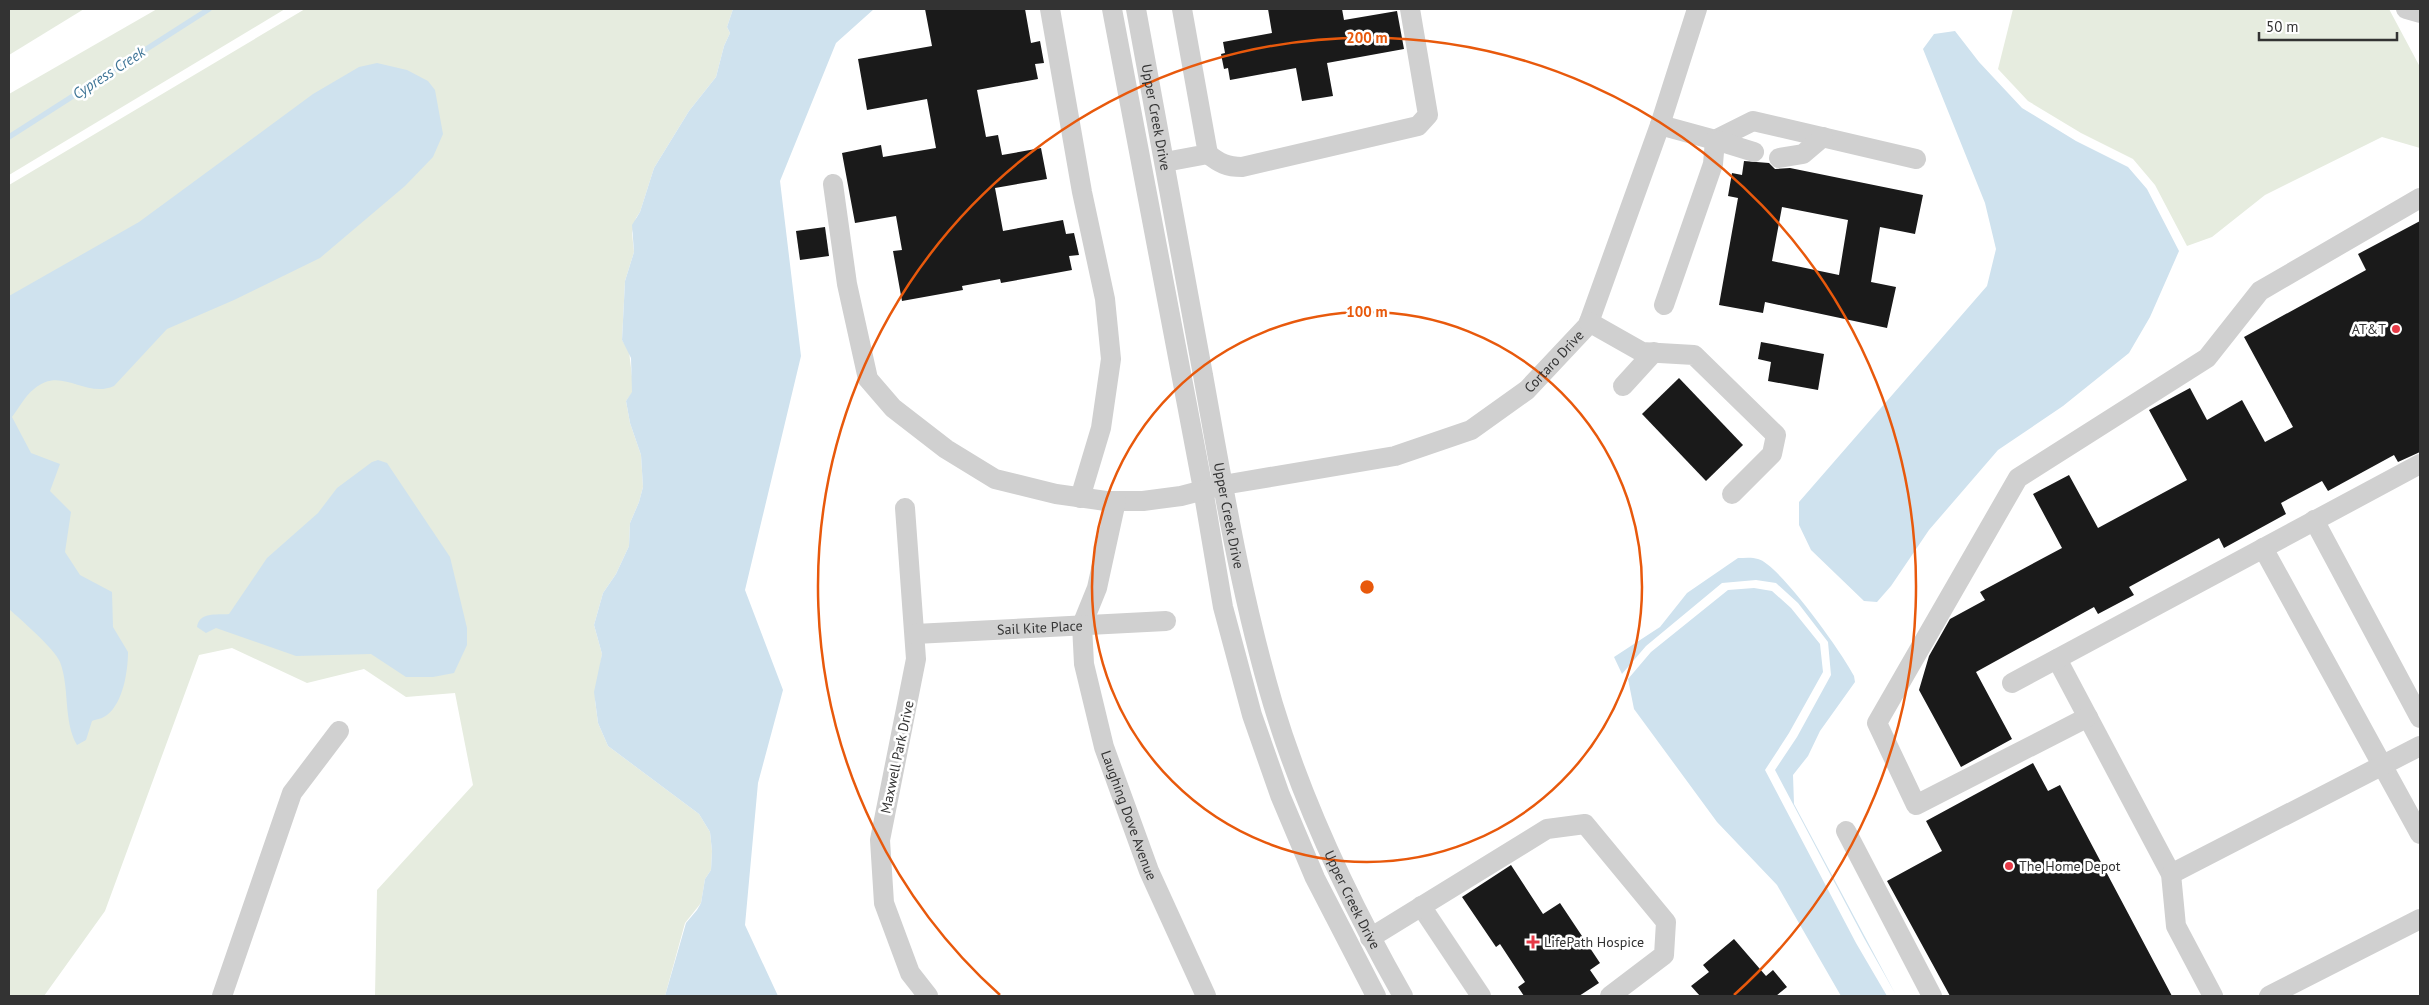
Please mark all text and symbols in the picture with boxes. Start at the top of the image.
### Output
scale bar [2259,10,2396,42]
text: 50 m [2266,17,2299,36]
text: 200 m [1346,28,1388,47]
water label: Cypress Creek [69,41,150,103]
street label: Upper Creek Drive [1137,62,1175,172]
text: 100 m [1346,302,1388,321]
place label: AT&T [2352,320,2386,338]
marker: AT&T [2390,323,2402,335]
street label: Cortaro Drive [1520,326,1588,396]
street label: Upper Creek Drive [1210,461,1248,570]
centre of rings [1358,578,1376,596]
street label: Sail Kite Place [997,616,1083,639]
street label: Maxwell Park Drive [876,699,918,815]
street label: Laughing Dove Avenue [1097,748,1161,883]
street label: Upper Creek Drive [1320,847,1384,952]
place label: The Home Depot [2019,857,2121,875]
marker: The Home Depot [2003,860,2015,872]
place label: LifePath Hospice [1544,933,1644,951]
marker: LifePath Hospice [1526,935,1540,949]

